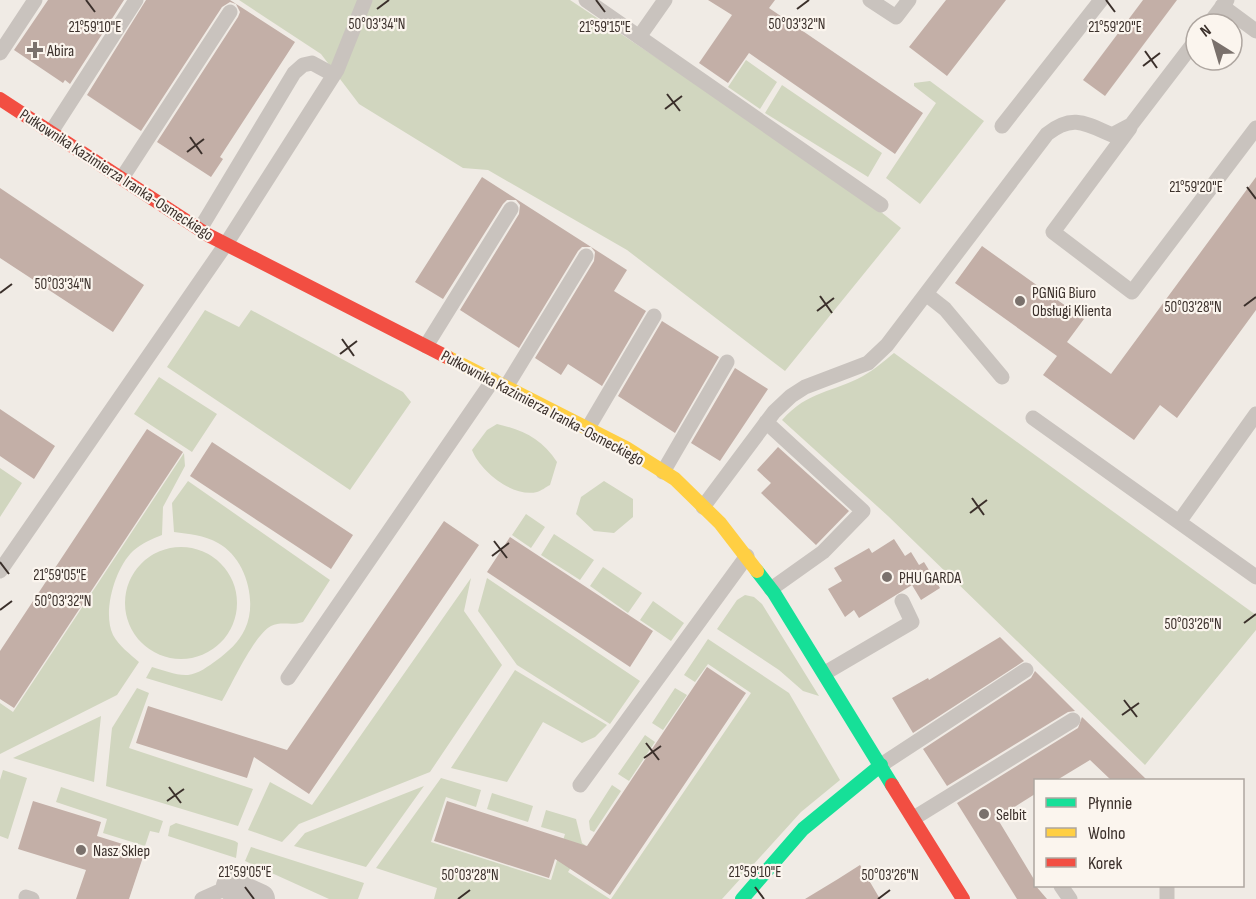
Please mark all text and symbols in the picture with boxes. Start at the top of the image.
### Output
north arrow [1184,12,1244,72]
text: 50°03'34"N [348,15,406,34]
text: 50°03'32"N [769,15,825,34]
text: 21°59'10"E [69,18,121,37]
text: 21°59'15"E [579,18,631,37]
text: 21°59'20"E [1088,18,1142,37]
text: N [1197,21,1215,41]
place label: Abira [46,42,74,61]
marker: Abira [28,43,42,57]
street label: Pułkownika Kazimierza Iranka-Osmeckiego [16,105,217,245]
text: 21°59'20"E [1169,178,1223,197]
text: 50°03'34"N [34,275,92,294]
place label: PGNiG Biuro Obsługi Klienta [1032,284,1112,321]
marker: PGNiG Biuro Obsługi Klienta [1013,294,1027,308]
text: 50°03'28"N [1164,298,1222,317]
street label: Pułkownika Kazimierza Iranka-Osmeckiego [438,347,647,470]
text: 21°59'05"E [33,566,87,585]
place label: PHU GARDA [899,569,961,588]
marker: PHU GARDA [880,570,894,584]
text: 50°03'32"N [35,592,91,611]
text: 50°03'26"N [1164,615,1222,634]
legend [1034,779,1244,887]
text: Płynnie [1088,793,1132,814]
place label: Selbit [996,806,1027,825]
marker: Selbit [977,807,991,821]
text: Wolno [1088,823,1125,844]
place label: Nasz Sklep [93,842,150,861]
marker: Nasz Sklep [74,843,88,857]
text: Korek [1088,853,1122,874]
text: 21°59'05"E [218,863,272,882]
text: 21°59'10"E [729,863,781,882]
text: 50°03'28"N [441,866,499,885]
text: 50°03'26"N [861,866,919,885]

